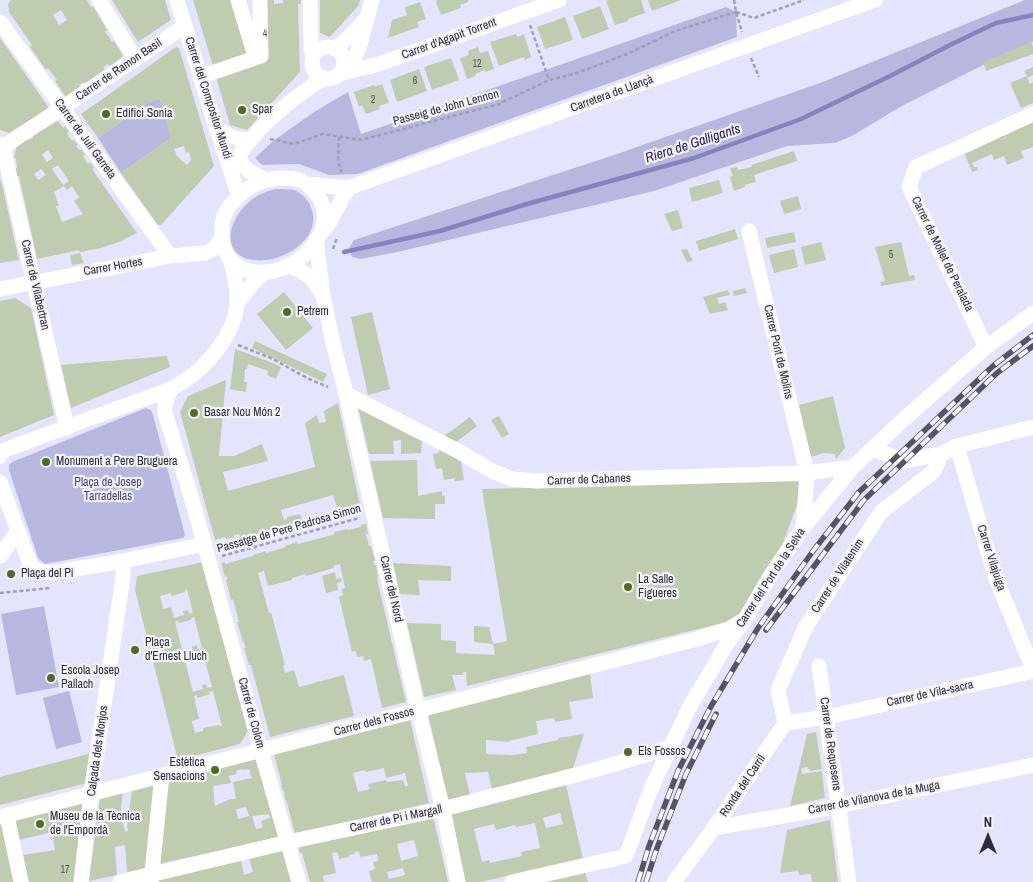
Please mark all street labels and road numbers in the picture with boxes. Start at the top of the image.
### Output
street label: Carrer d'Agapit Torrent [400,15,498,63]
street label: Carrer del Compositor Mundi [181,35,235,161]
street label: Carrer de Ramon Basil [73,36,165,104]
street label: Carretera de Llançà [569,72,655,116]
street label: Passeig de John Lennon [392,87,500,129]
street label: Carrer de Juli Garreta [51,96,119,182]
street label: Carrer de Mollet de Peralada [908,194,976,314]
street label: Carrer de Vilabertran [18,238,52,332]
street label: Carrer Hortes [82,255,144,279]
street label: Carrer Pont de Molins [760,303,796,401]
street label: Carrer de Cabanes [547,471,631,489]
street label: Passatge de Pere Padrosa Simon [216,502,362,556]
street label: Carrer Vilajuiga [974,523,1008,593]
street label: Carrer del Port de la Selva [733,525,809,631]
street label: Carrer de Vilatenim [809,536,867,616]
street label: Carrer del Nord [376,554,406,624]
street label: Carrer de Colom [235,676,267,750]
street label: Carrer de Vila-sacra [885,678,975,710]
street label: Carrer de Requesens [816,696,844,792]
street label: Carrer dels Fossos [332,704,416,740]
street label: Calçada dels Monjos [85,705,111,797]
street label: Ronda del Carril [717,752,769,820]
street label: Carrer de Vilanova de la Muga [807,778,941,818]
street label: Carrer de Pi i Margall [349,802,443,836]

